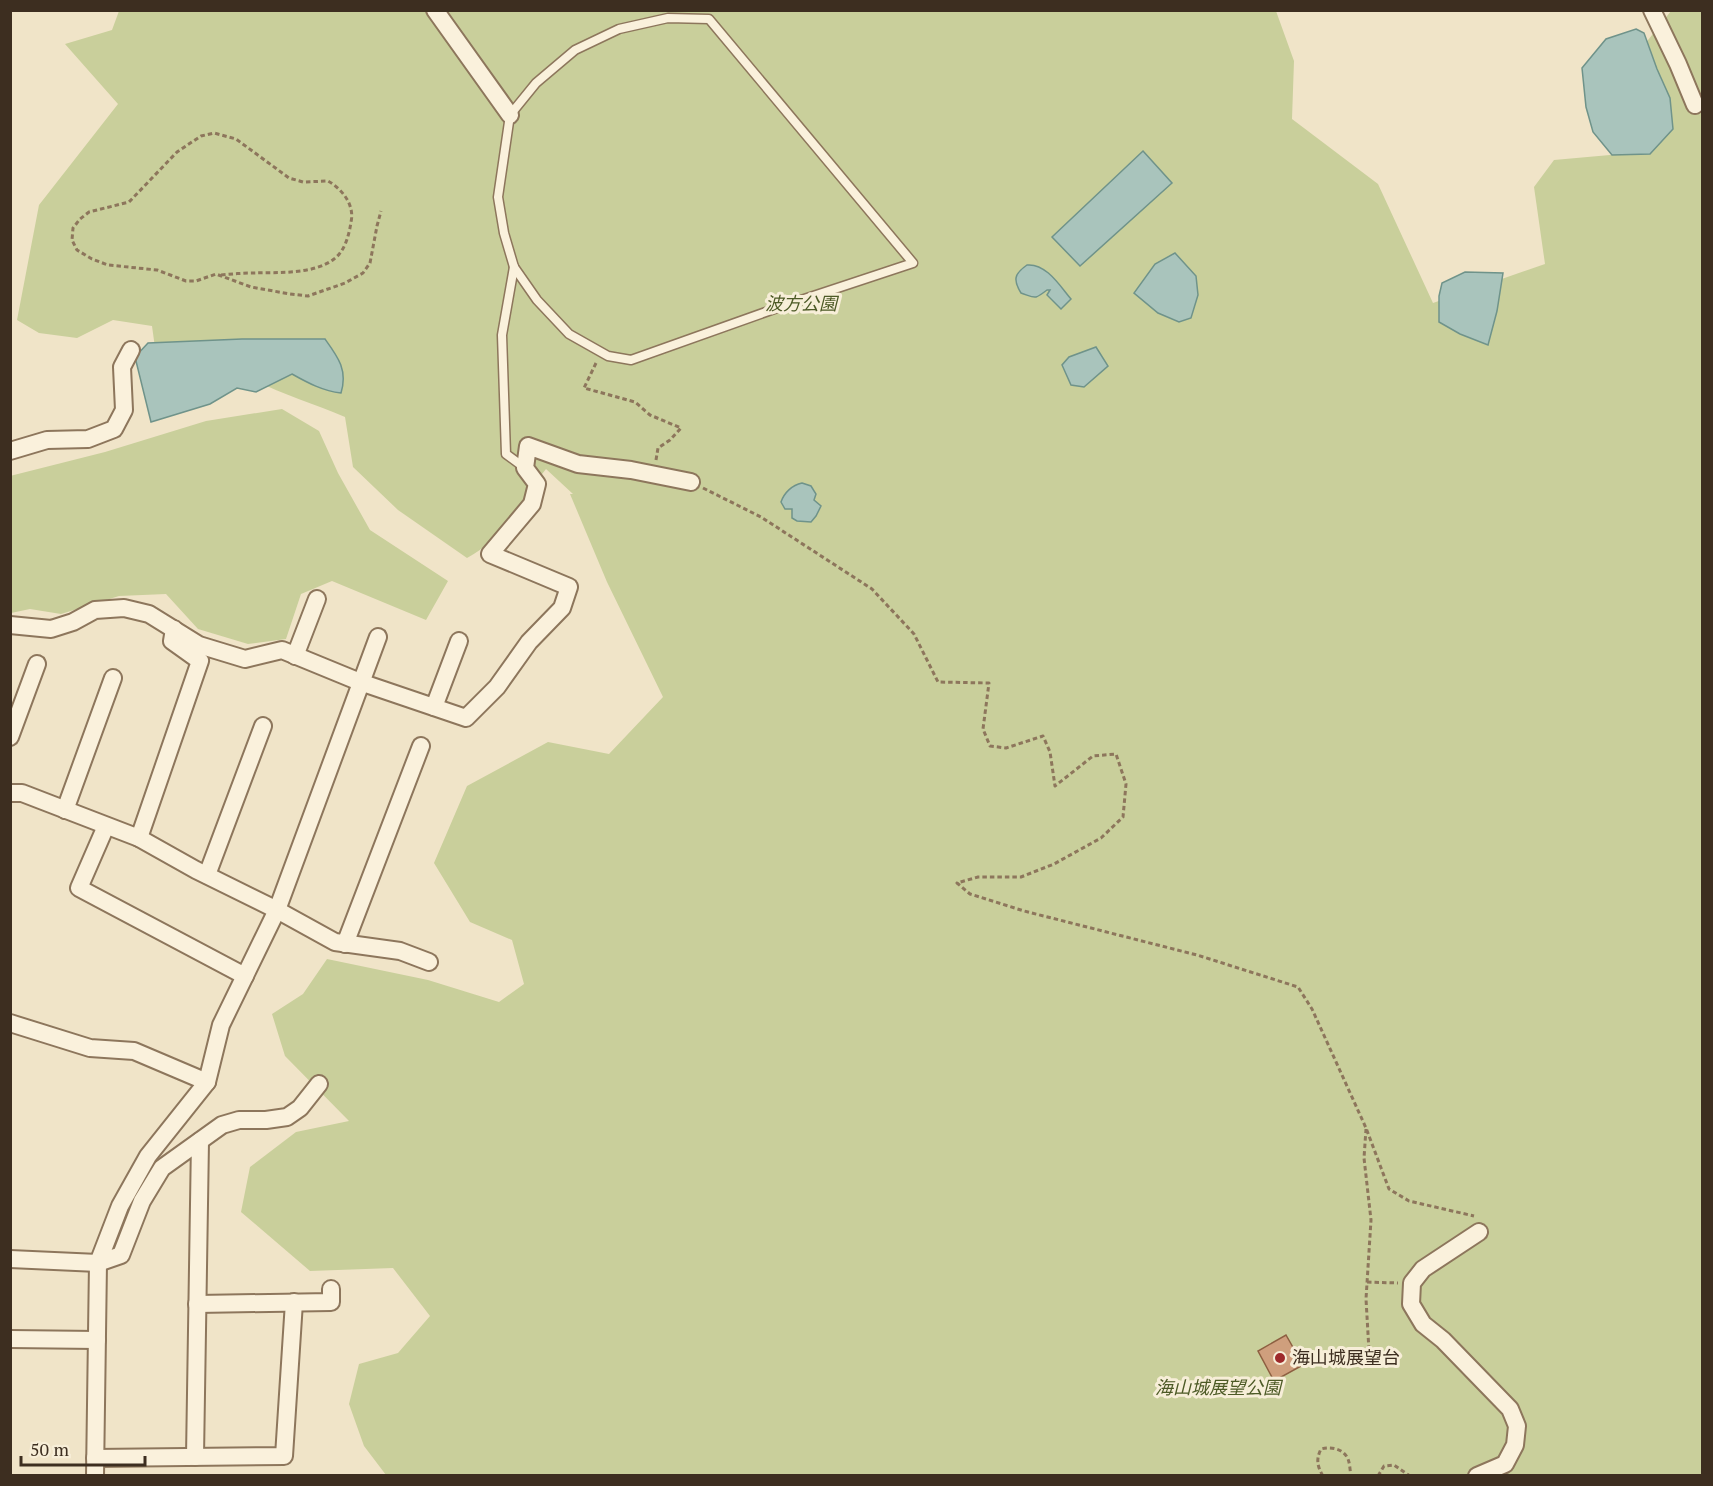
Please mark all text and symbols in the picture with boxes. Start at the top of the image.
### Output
park label: 波方公園 [765,291,840,315]
place label: 海山城展望台 [1292,1345,1400,1369]
marker: 海山城展望台 [1273,1351,1287,1365]
park label: 海山城展望公園 [1155,1375,1284,1399]
scale bar [21,1429,146,1467]
text: 50 m [30,1437,70,1461]

